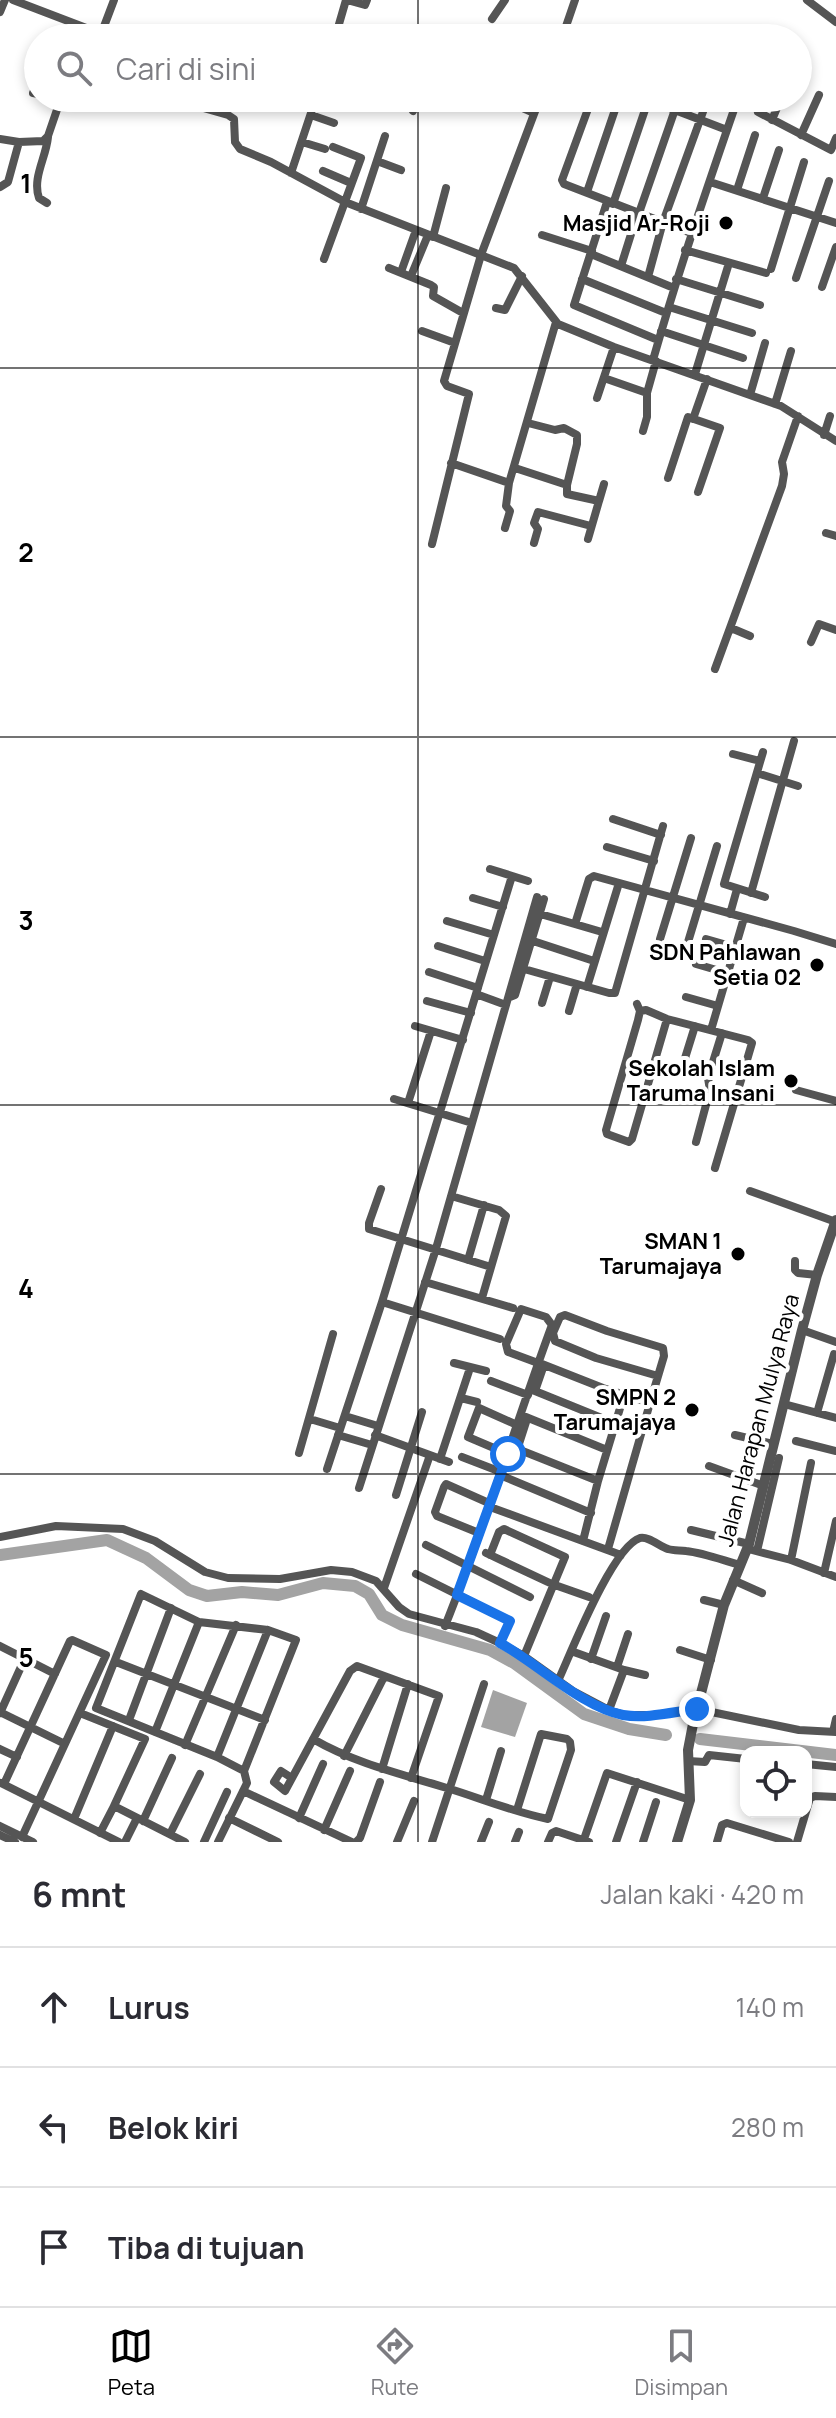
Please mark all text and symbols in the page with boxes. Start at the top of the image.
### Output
search box [24,24,812,112]
icon: search [52,46,96,90]
text: Cari di sini [116,48,256,89]
text: 1 [20,165,32,201]
place label: Masjid Ar-Roji [563,208,710,238]
marker: Masjid Ar-Roji [717,214,735,232]
text: 2 [18,534,34,570]
text: 3 [18,902,34,938]
place label: SDN Pahlawan Setia 02 [649,937,801,992]
marker: SDN Pahlawan Setia 02 [808,956,826,974]
place label: Sekolah Islam Taruma Insani [627,1053,775,1108]
marker: Sekolah Islam Taruma Insani [782,1072,800,1090]
place label: SMAN 1 Tarumajaya [600,1226,722,1281]
marker: SMAN 1 Tarumajaya [729,1245,747,1263]
text: 4 [18,1270,34,1306]
street label: Jalan Harapan Mulya Raya [710,1290,806,1550]
place label: SMPN 2 Tarumajaya [554,1382,676,1437]
marker: SMPN 2 Tarumajaya [683,1401,701,1419]
route start [490,1436,526,1472]
text: 5 [18,1639,34,1675]
route end [679,1691,715,1727]
map controls [740,1746,812,1818]
button: locate [740,1746,812,1818]
text: 6 mnt [32,1871,127,1917]
text: Jalan kaki · 420 m [600,1876,804,1912]
icon: ahead [32,1985,76,2029]
text: Lurus [108,1987,190,2028]
text: 140 m [735,1989,804,2025]
icon: left [32,2105,76,2149]
text: Belok kiri [108,2107,239,2148]
text: 280 m [731,2109,804,2145]
icon: arrive [32,2225,76,2269]
text: Tiba di tujuan [108,2227,305,2268]
tab: Peta [108,2324,155,2402]
tab: Rute [371,2324,419,2402]
tab: Disimpan [635,2324,728,2402]

